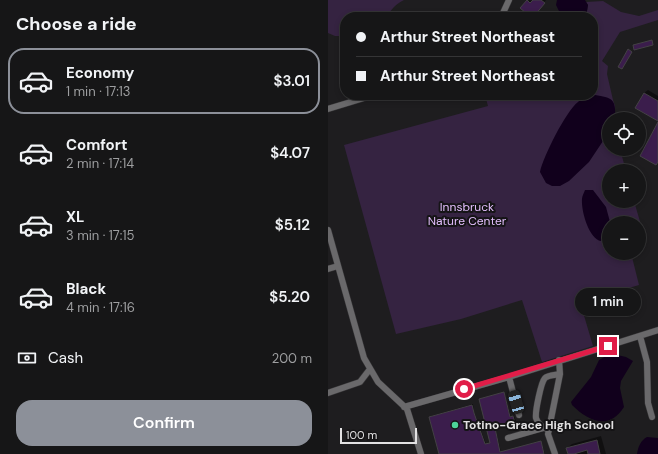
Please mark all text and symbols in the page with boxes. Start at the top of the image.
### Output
text: Choose a ride [16,12,137,36]
text: Arthur Street Northeast [380,27,555,47]
icon: car [18,63,54,99]
text: Economy [66,63,134,83]
text: Arthur Street Northeast [380,66,555,86]
text: $3.01 [273,71,310,91]
text: 1 min · 17:13 [66,83,131,100]
map controls [602,112,646,260]
button: locate [602,112,646,156]
icon: car [18,135,54,171]
text: Comfort [66,135,127,155]
text: $4.07 [270,143,310,163]
text: 2 min · 17:14 [66,155,134,172]
button: + [602,164,646,208]
park label: Innsbruck Nature Center [428,199,507,229]
icon: car [18,207,54,243]
text: XL [66,207,84,227]
text: $5.12 [275,215,310,235]
button: − [602,216,646,260]
text: 3 min · 17:15 [66,227,134,244]
icon: car [18,279,54,315]
text: Black [66,279,106,299]
text: $5.20 [269,287,310,307]
callout: 1 min [575,288,641,316]
text: 1 min [592,293,624,310]
text: 4 min · 17:16 [66,299,135,316]
route end [599,337,617,355]
icon: cash [16,347,38,369]
text: Cash [48,348,83,368]
text: 200 m [272,350,312,367]
route start [455,380,473,398]
car [507,389,525,415]
button: Confirm [16,400,312,446]
place label: Totino-Grace High School [463,417,614,433]
marker: Totino-Grace High School [450,420,460,430]
scale bar [340,426,417,445]
text: 100 m [346,428,377,442]

